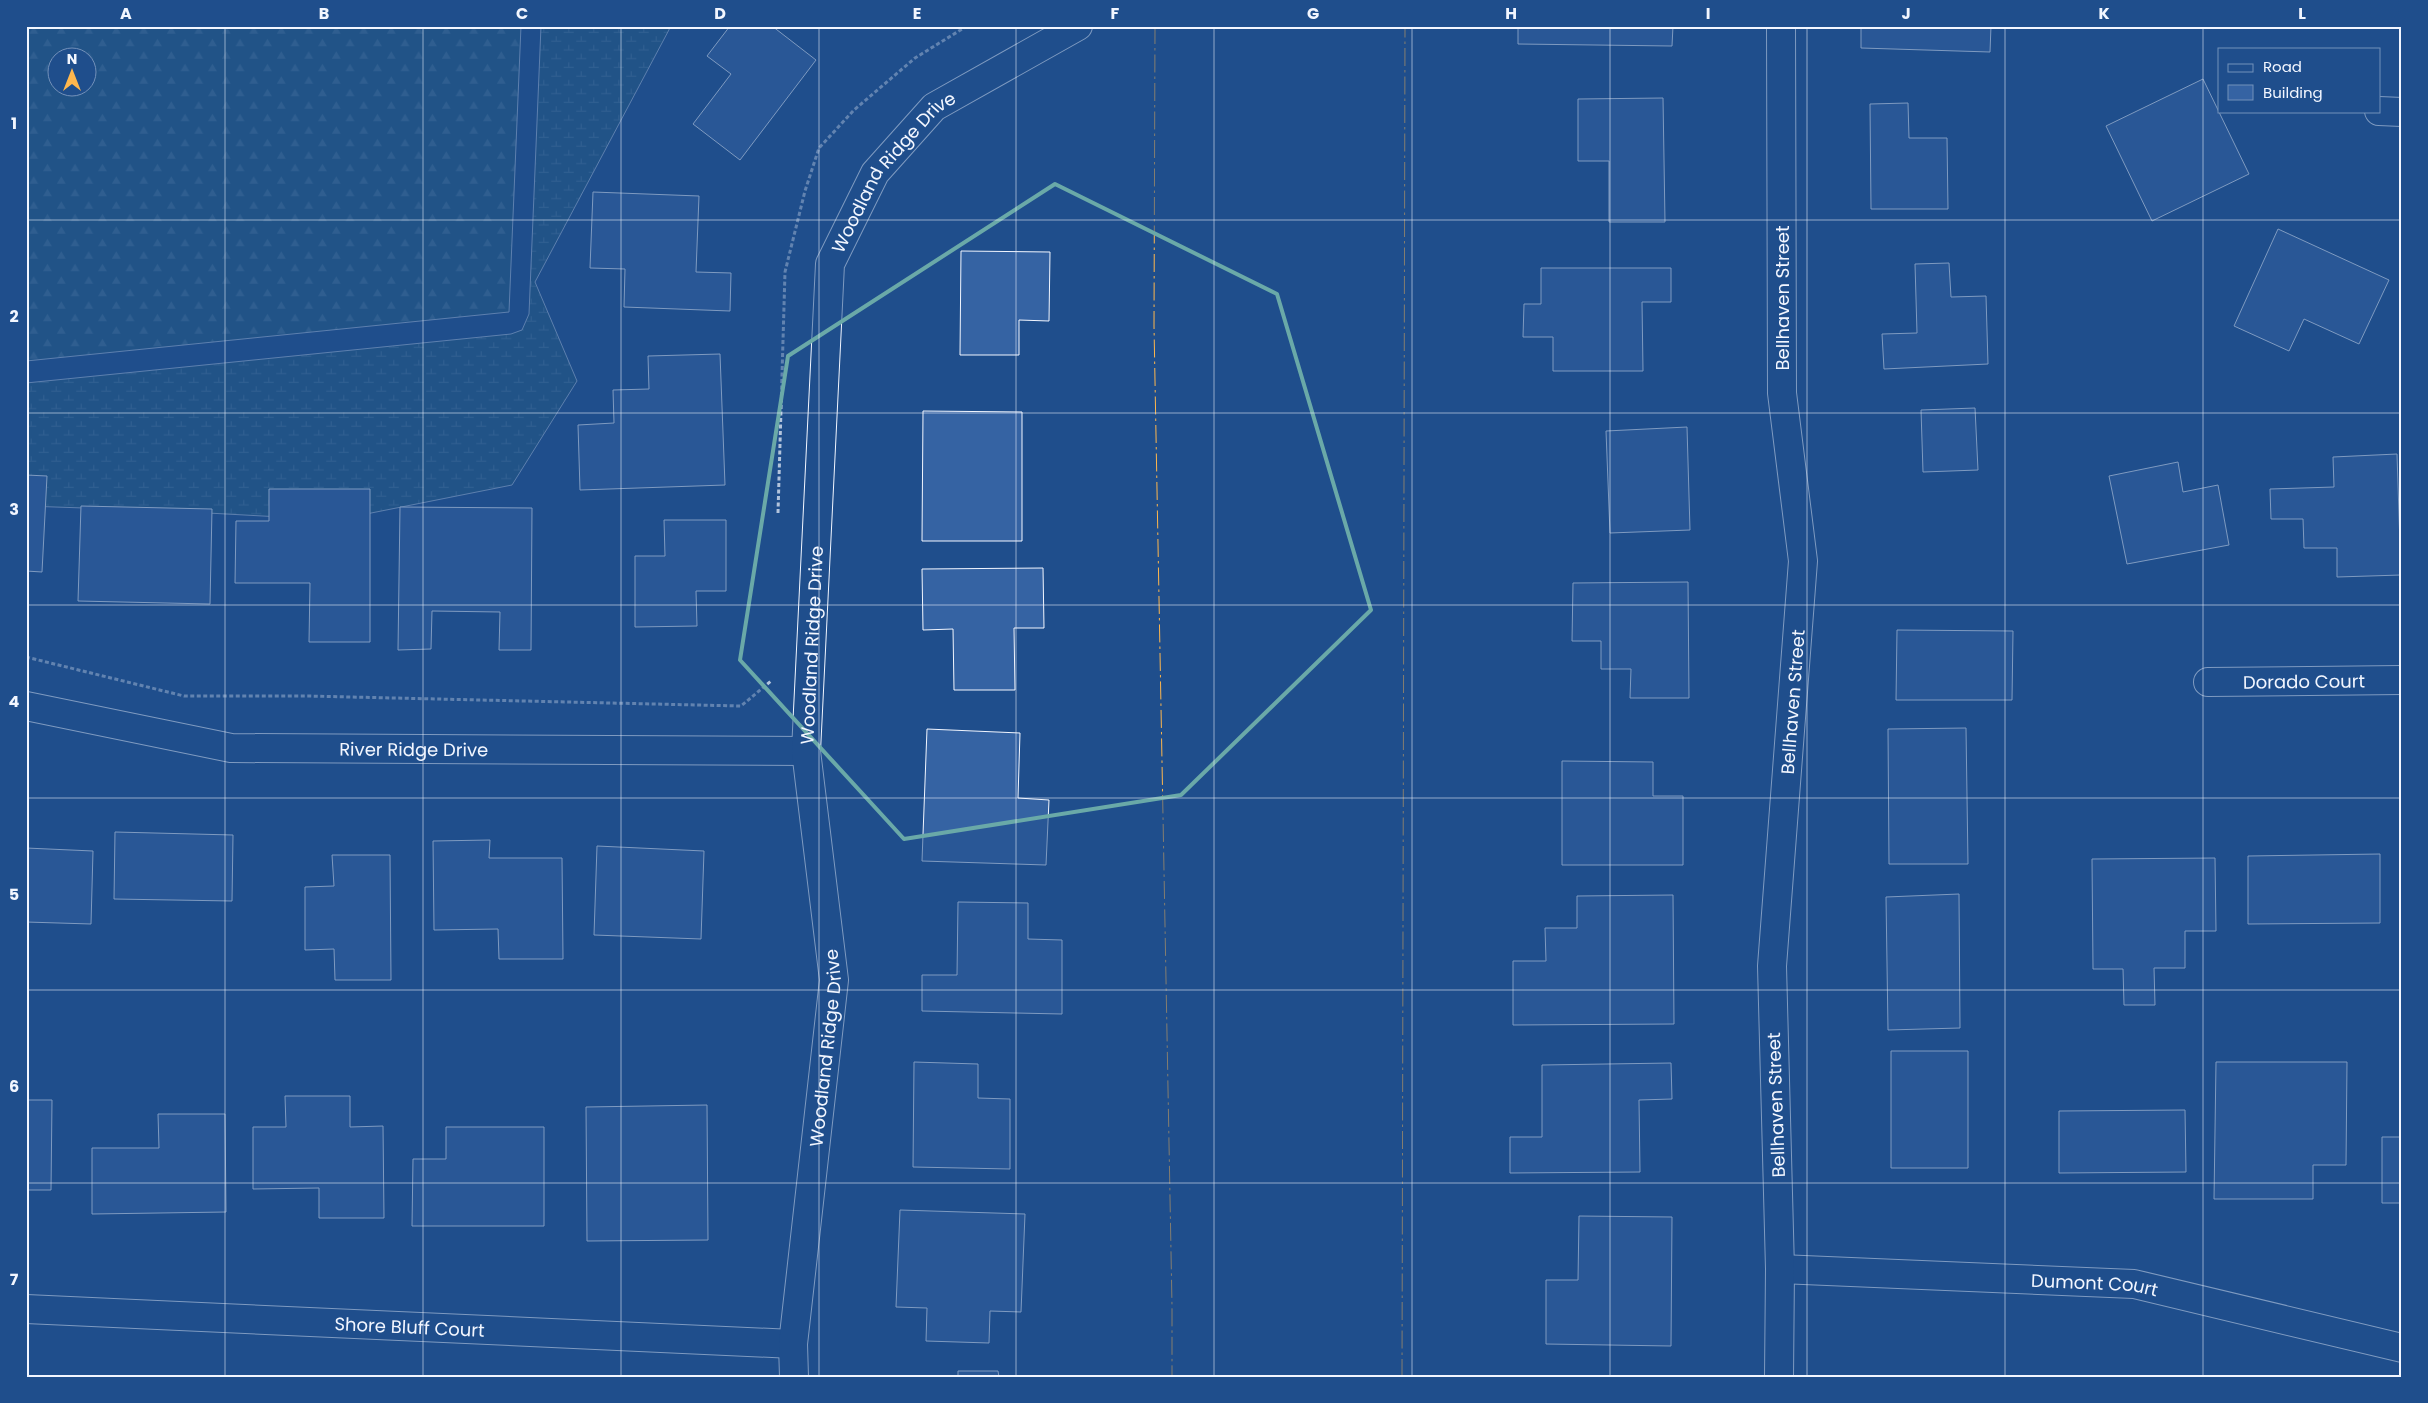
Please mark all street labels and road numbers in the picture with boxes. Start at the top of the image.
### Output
street label: Woodland Ridge Drive [825,85,960,257]
street label: Bellhaven Street [1770,225,1795,371]
street label: Woodland Ridge Drive [794,545,829,745]
street label: Bellhaven Street [1774,629,1810,775]
street label: Dorado Court [2243,668,2365,694]
street label: River Ridge Drive [339,736,488,762]
street label: Woodland Ridge Drive [803,948,847,1148]
street label: Bellhaven Street [1761,1032,1791,1178]
street label: Dumont Court [2030,1267,2161,1302]
street label: Shore Bluff Court [334,1311,485,1342]

